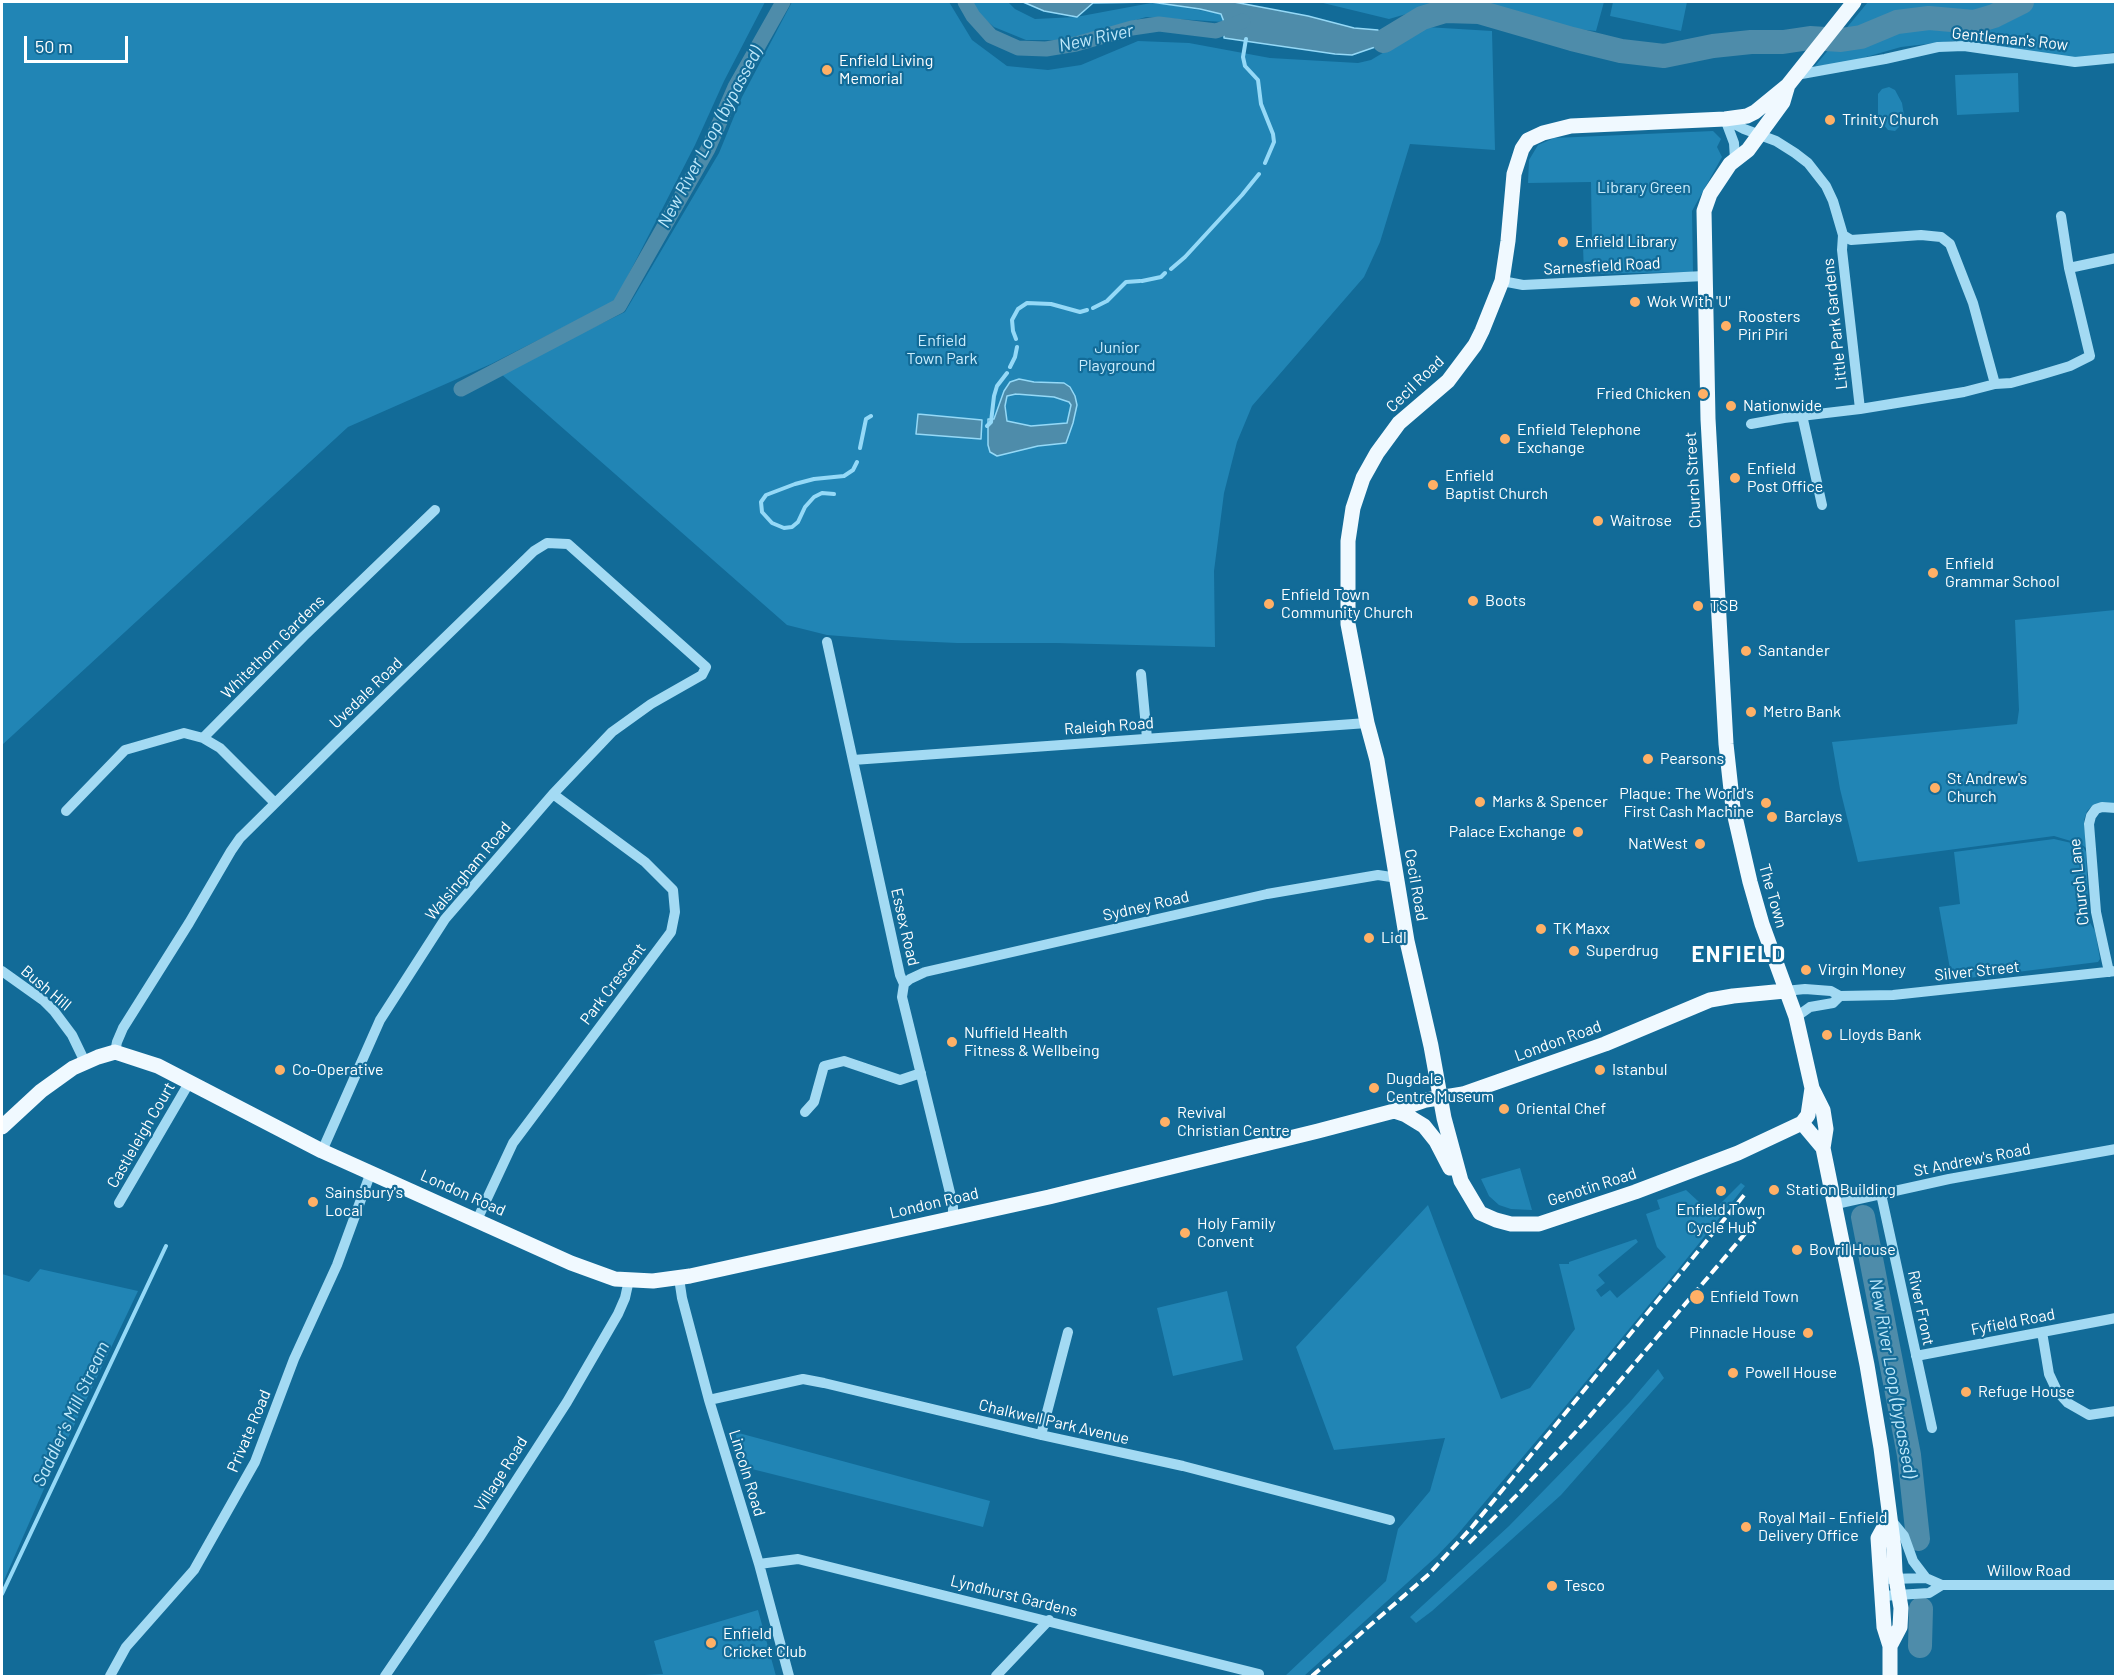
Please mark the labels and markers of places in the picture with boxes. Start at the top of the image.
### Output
place label: Enfield Living Memorial [839,51,933,89]
marker: Enfield Living Memorial [820,63,834,77]
place label: Trinity Church [1842,110,1939,130]
marker: Trinity Church [1823,113,1837,127]
place label: Enfield Library [1575,232,1677,252]
marker: Enfield Library [1556,235,1570,249]
place label: Wok With 'U' [1647,292,1731,312]
marker: Wok With 'U' [1628,295,1642,309]
place label: Roosters Piri Piri [1738,307,1800,345]
marker: Roosters Piri Piri [1719,319,1733,333]
place label: Fried Chicken [1596,384,1691,404]
marker: Fried Chicken [1696,387,1710,401]
place label: Nationwide [1743,396,1822,416]
marker: Nationwide [1724,399,1738,413]
place label: Enfield Telephone Exchange [1517,420,1641,458]
marker: Enfield Telephone Exchange [1498,432,1512,446]
place label: Enfield Post Office [1747,459,1823,497]
place label: Enfield Baptist Church [1445,466,1548,504]
marker: Enfield Post Office [1728,471,1742,485]
marker: Enfield Baptist Church [1426,478,1440,492]
place label: Waitrose [1610,511,1672,531]
marker: Waitrose [1591,514,1605,528]
place label: Enfield Grammar School [1945,554,2060,592]
marker: Enfield Grammar School [1926,566,1940,580]
place label: Enfield Town Community Church [1281,585,1413,623]
place label: Boots [1485,591,1526,611]
marker: Boots [1466,594,1480,608]
place label: TSB [1710,596,1738,616]
marker: Enfield Town Community Church [1262,597,1276,611]
marker: TSB [1691,599,1705,613]
place label: Santander [1758,641,1830,661]
marker: Santander [1739,644,1753,658]
place label: Metro Bank [1763,702,1841,722]
marker: Metro Bank [1744,705,1758,719]
place label: Pearsons [1660,749,1724,769]
marker: Pearsons [1641,752,1655,766]
place label: St Andrew's Church [1947,769,2027,807]
marker: St Andrew's Church [1928,781,1942,795]
place label: Plaque: The World's First Cash Machine [1619,784,1754,822]
place label: Marks & Spencer [1492,792,1608,812]
marker: Marks & Spencer [1473,795,1487,809]
marker: Plaque: The World's First Cash Machine [1759,796,1773,810]
place label: Barclays [1784,807,1843,827]
marker: Barclays [1765,810,1779,824]
place label: Palace Exchange [1449,822,1566,842]
marker: Palace Exchange [1571,825,1585,839]
place label: NatWest [1628,834,1688,854]
marker: NatWest [1693,837,1707,851]
place label: TK Maxx [1553,919,1610,939]
marker: TK Maxx [1534,922,1548,936]
place label: Lidl [1381,928,1407,948]
marker: Lidl [1362,931,1376,945]
place label: Superdrug [1586,941,1659,961]
marker: Superdrug [1567,944,1581,958]
place label: Virgin Money [1818,960,1906,980]
marker: Virgin Money [1799,963,1813,977]
place label: Nuffield Health Fitness & Wellbeing [964,1023,1100,1061]
place label: Lloyds Bank [1839,1025,1922,1045]
marker: Lloyds Bank [1820,1028,1834,1042]
marker: Nuffield Health Fitness & Wellbeing [945,1035,959,1049]
place label: Co-Operative [292,1060,384,1080]
place label: Istanbul [1612,1060,1667,1080]
marker: Co-Operative [273,1063,287,1077]
marker: Istanbul [1593,1063,1607,1077]
place label: Dugdale Centre Museum [1386,1069,1494,1107]
marker: Dugdale Centre Museum [1367,1081,1381,1095]
place label: Oriental Chef [1516,1099,1606,1119]
marker: Oriental Chef [1497,1102,1511,1116]
place label: Revival Christian Centre [1177,1103,1290,1141]
marker: Revival Christian Centre [1158,1115,1172,1129]
place label: Station Building [1786,1180,1896,1200]
place label: Sainsbury's Local [325,1183,403,1221]
marker: Station Building [1767,1183,1781,1197]
marker: Enfield Town Cycle Hub [1714,1184,1728,1198]
marker: Sainsbury's Local [306,1195,320,1209]
place label: Enfield Town Cycle Hub [1677,1200,1765,1238]
place label: Holy Family Convent [1197,1214,1276,1252]
marker: Holy Family Convent [1178,1226,1192,1240]
place label: Bovril House [1809,1240,1896,1260]
marker: Bovril House [1790,1243,1804,1257]
place label: Enfield Town [1710,1287,1799,1307]
marker: Enfield Town [1688,1288,1706,1306]
place label: Pinnacle House [1689,1323,1796,1343]
marker: Pinnacle House [1801,1326,1815,1340]
place label: Powell House [1745,1363,1837,1383]
marker: Powell House [1726,1366,1740,1380]
place label: Refuge House [1978,1382,2075,1402]
marker: Refuge House [1959,1385,1973,1399]
place label: Royal Mail - Enfield Delivery Office [1758,1508,1888,1546]
marker: Royal Mail - Enfield Delivery Office [1739,1520,1753,1534]
place label: Tesco [1564,1576,1605,1596]
marker: Tesco [1545,1579,1559,1593]
place label: Enfield Cricket Club [723,1624,807,1662]
marker: Enfield Cricket Club [704,1636,718,1650]

